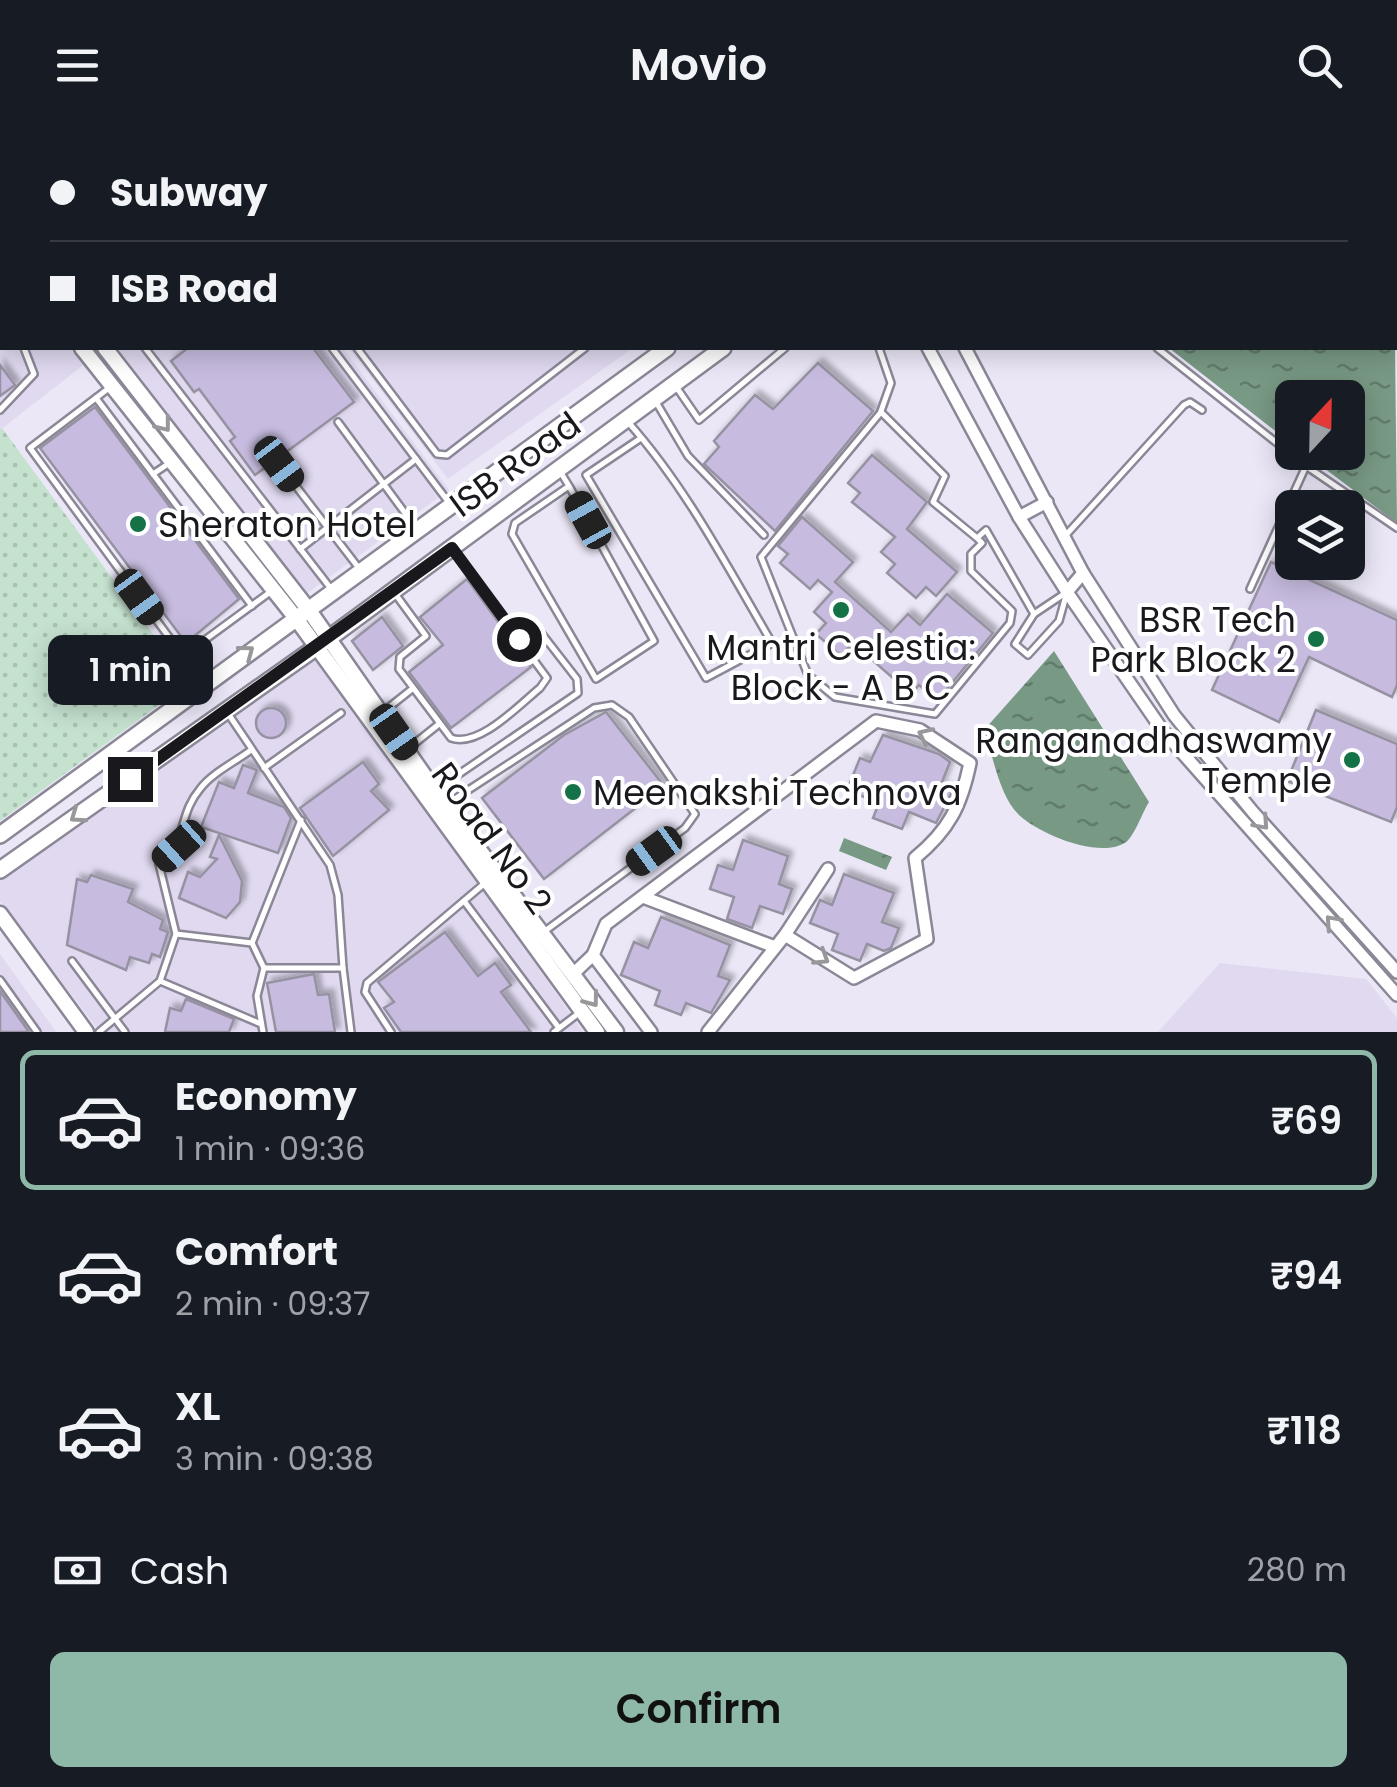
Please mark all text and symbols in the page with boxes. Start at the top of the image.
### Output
text: Movio [630,33,767,96]
icon: menu [50,38,105,93]
icon: search [1292,38,1347,93]
text: Subway [110,166,268,219]
text: ISB Road [110,262,278,315]
north arrow [1275,380,1365,470]
map controls [1275,380,1365,580]
street label: ISB Road [440,400,590,528]
one-way arrow [152,414,170,432]
car [249,431,309,497]
car [560,486,616,554]
button: layers [1275,490,1365,580]
place label: Sheraton Hotel [158,500,416,549]
marker: Sheraton Hotel [127,513,149,535]
car [109,564,169,630]
place label: BSR Tech Park Block 2 [1090,595,1296,684]
marker: Mantri Celestia: Block - A B C [830,599,852,621]
route start [497,617,542,662]
place label: Mantri Celestia: Block - A B C [706,623,976,712]
marker: BSR Tech Park Block 2 [1305,628,1327,650]
callout: 1 min [48,634,212,704]
text: 1 min [89,647,172,692]
one-way arrow [236,647,254,664]
car [365,699,423,765]
place label: Ranganadhaswamy Temple [975,716,1332,805]
one-way arrow [917,727,935,747]
marker: Ranganadhaswamy Temple [1341,749,1363,771]
street label: Road No 2 [420,752,564,924]
route end [108,757,153,802]
place label: Meenakshi Technova [593,768,962,817]
marker: Meenakshi Technova [562,781,584,803]
one-way arrow [70,804,89,822]
one-way arrow [1251,811,1269,830]
car [147,815,211,877]
car [621,821,687,881]
one-way arrow [1326,915,1344,934]
one-way arrow [811,946,829,965]
one-way arrow [581,989,598,1007]
text: Economy [175,1070,357,1123]
icon: car [55,1075,145,1165]
text: ₹69 [1271,1094,1342,1147]
text: 1 min · 09:36 [175,1126,365,1171]
text: Comfort [175,1225,338,1278]
icon: car [55,1230,145,1320]
text: ₹94 [1270,1249,1342,1302]
text: 2 min · 09:37 [175,1281,371,1326]
text: XL [175,1380,220,1433]
icon: car [55,1385,145,1475]
text: ₹118 [1267,1404,1342,1457]
text: 3 min · 09:38 [175,1436,374,1481]
icon: cash [50,1543,105,1598]
text: Cash [130,1544,229,1597]
text: 280 m [1247,1547,1347,1592]
button: Confirm [50,1652,1347,1767]

